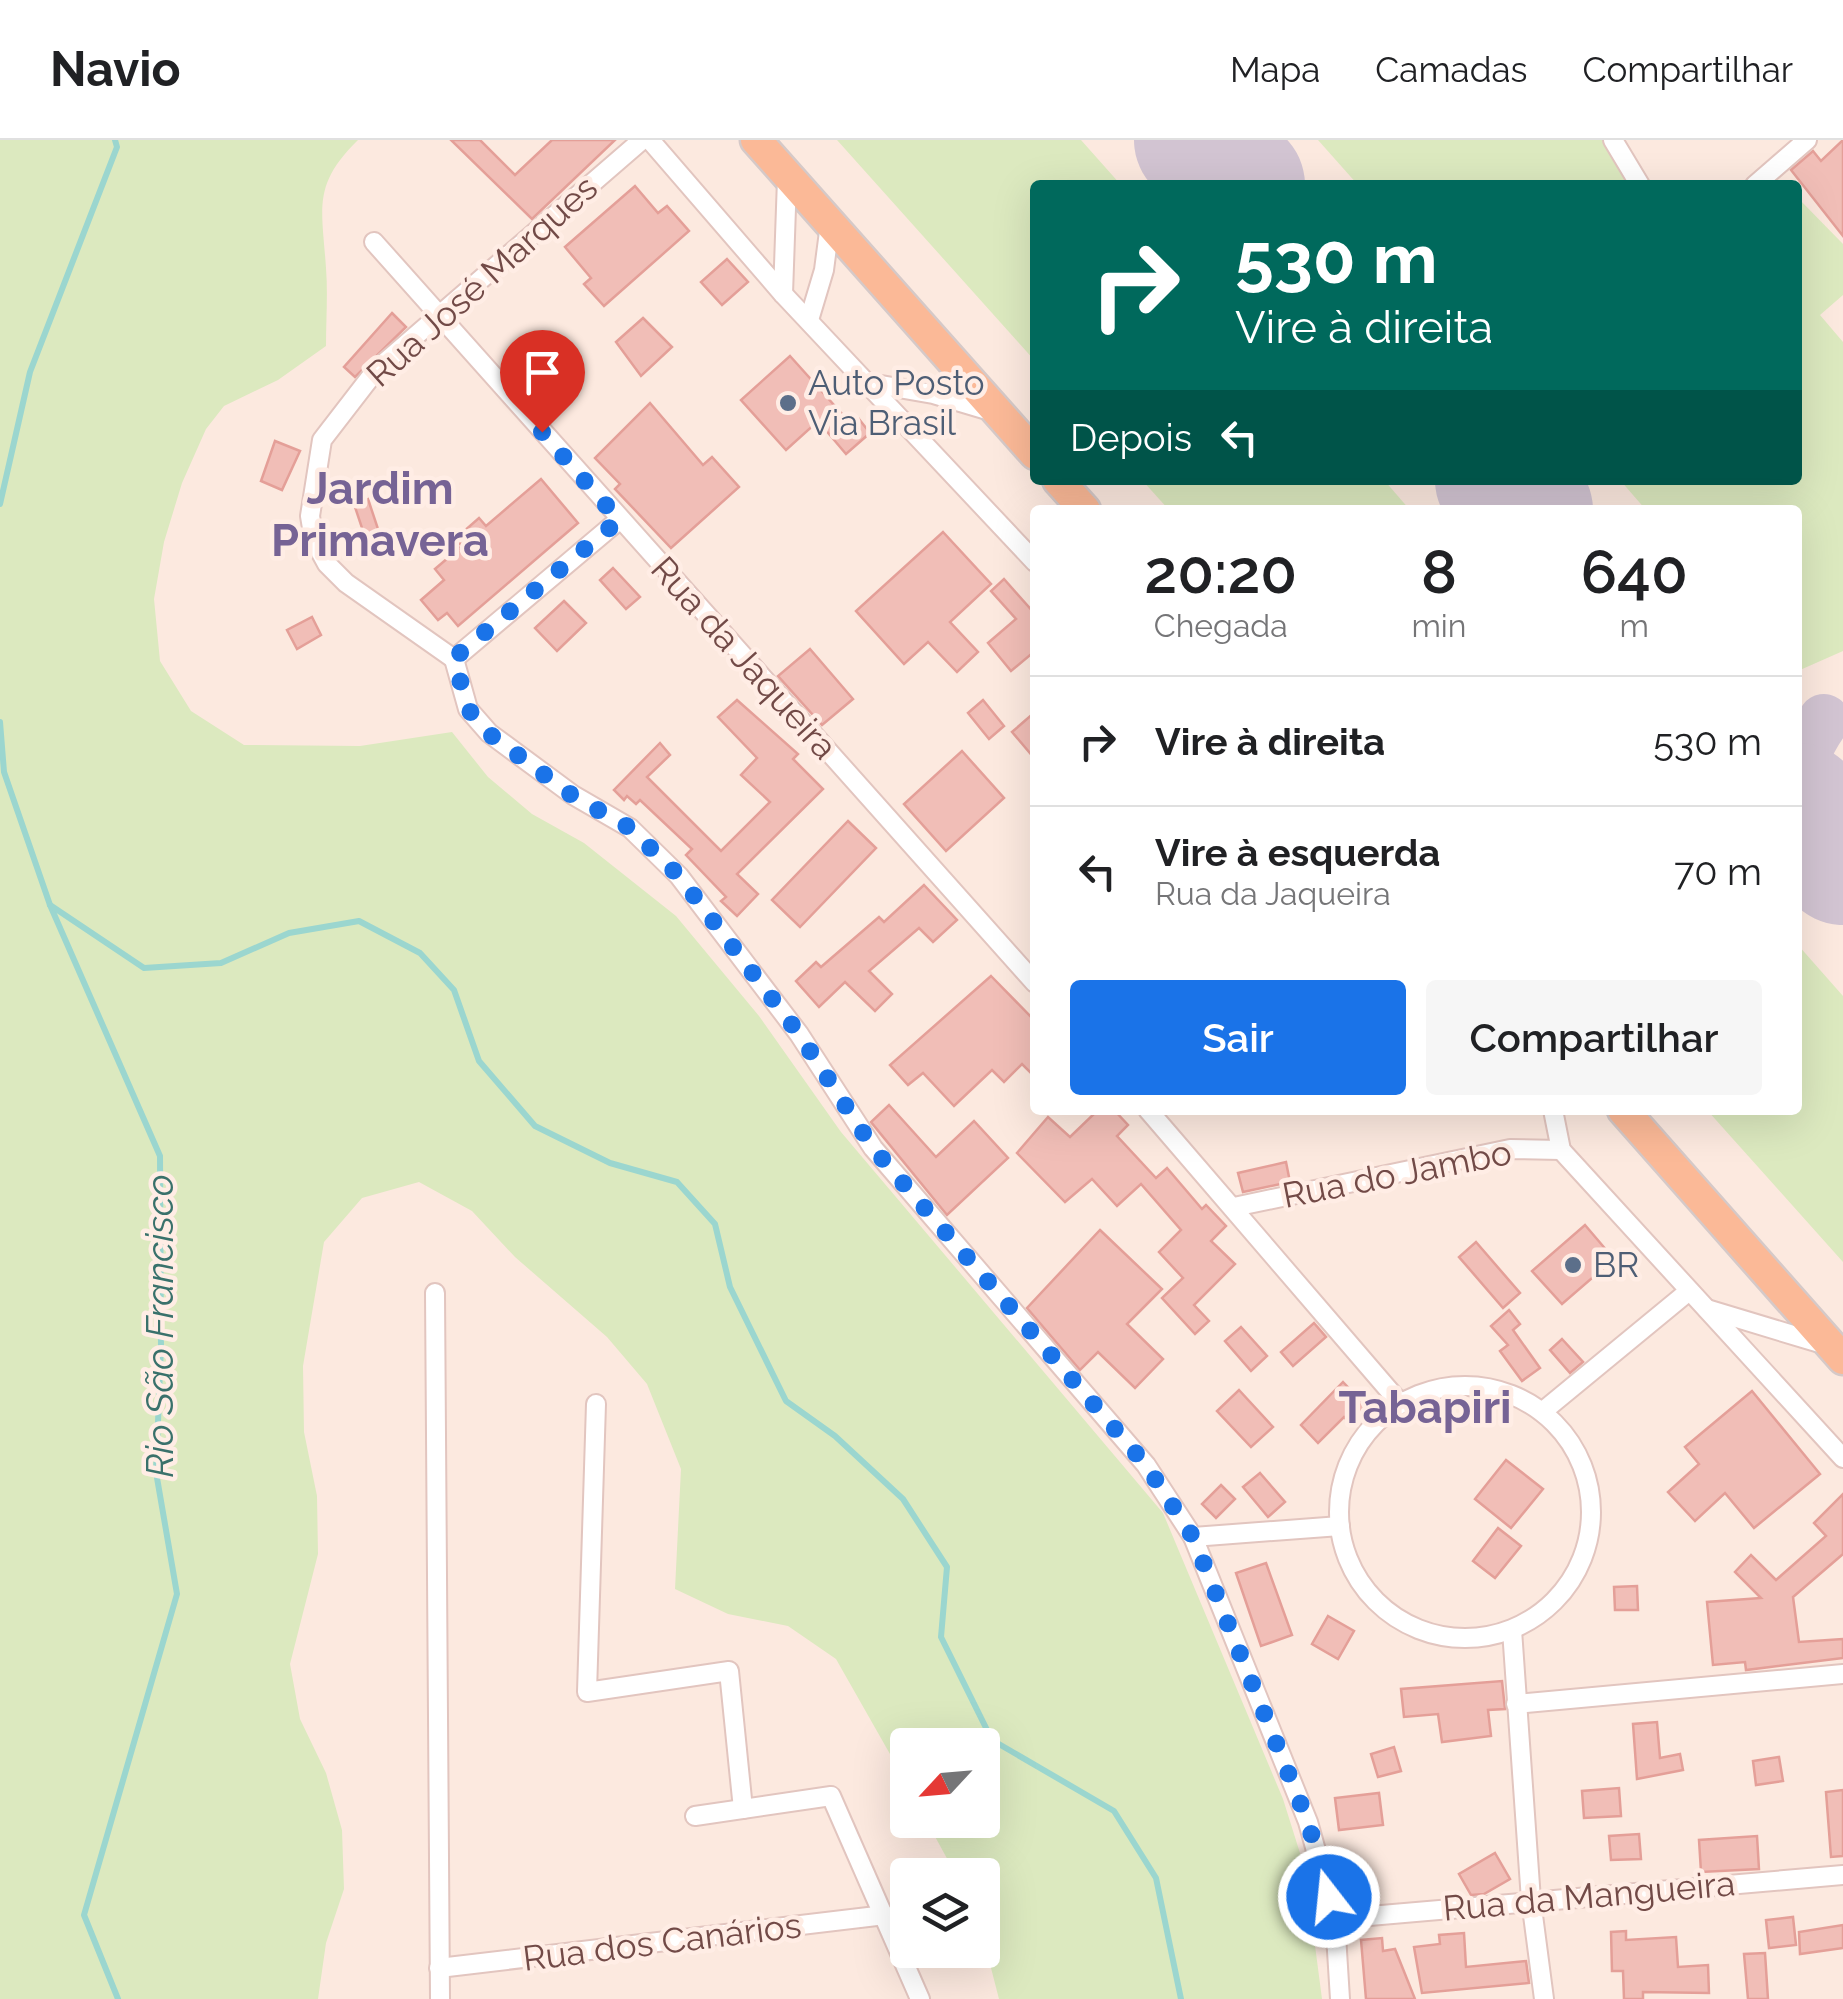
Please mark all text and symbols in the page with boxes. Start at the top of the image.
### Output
text: Navio [50,41,181,97]
text: Mapa [1230,49,1320,90]
text: Camadas [1375,49,1527,90]
text: Compartilhar [1582,49,1793,90]
street label: Rua José Marques [358,167,605,395]
text: 530 m [1235,217,1438,299]
icon: right [1070,220,1200,350]
text: Vire à direita [1235,301,1493,354]
pin [500,330,585,433]
icon: arrive [515,345,570,400]
place label: Auto Posto Via Brasil [808,362,985,443]
marker: Auto Posto Via Brasil [777,392,799,414]
icon: left [1212,410,1267,465]
text: Depois [1070,415,1192,460]
district label: Jardim Primavera [271,462,489,567]
text: 20:20 [1144,537,1297,607]
text: 8 [1421,537,1457,607]
text: 640 [1581,537,1688,607]
street label: Rua da Jaqueira [643,548,846,767]
text: Chegada [1154,607,1288,644]
text: min [1411,607,1466,644]
text: m [1620,607,1649,644]
icon: right [1070,714,1125,769]
text: Vire à direita [1155,719,1385,764]
text: 530 m [1653,719,1762,764]
text: Vire à esquerda [1155,830,1440,875]
icon: left [1070,844,1125,899]
text: 70 m [1674,849,1762,894]
text: Rua da Jaqueira [1155,875,1391,912]
button: Sair [1070,980,1406,1095]
button: Compartilhar [1426,980,1762,1095]
street label: Rua do Jambo [1279,1131,1515,1216]
water label: Rio São Francisco [137,1174,182,1478]
place label: BR [1593,1244,1639,1285]
marker: BR [1562,1254,1584,1276]
district label: Tabapiri [1338,1381,1512,1434]
north arrow [890,1728,1000,1838]
map controls [890,1728,1000,1968]
position arrow [1277,1845,1381,1949]
button: layers [890,1858,1000,1968]
street label: Rua da Mangueira [1441,1862,1737,1929]
street label: Rua dos Canários [520,1904,803,1979]

